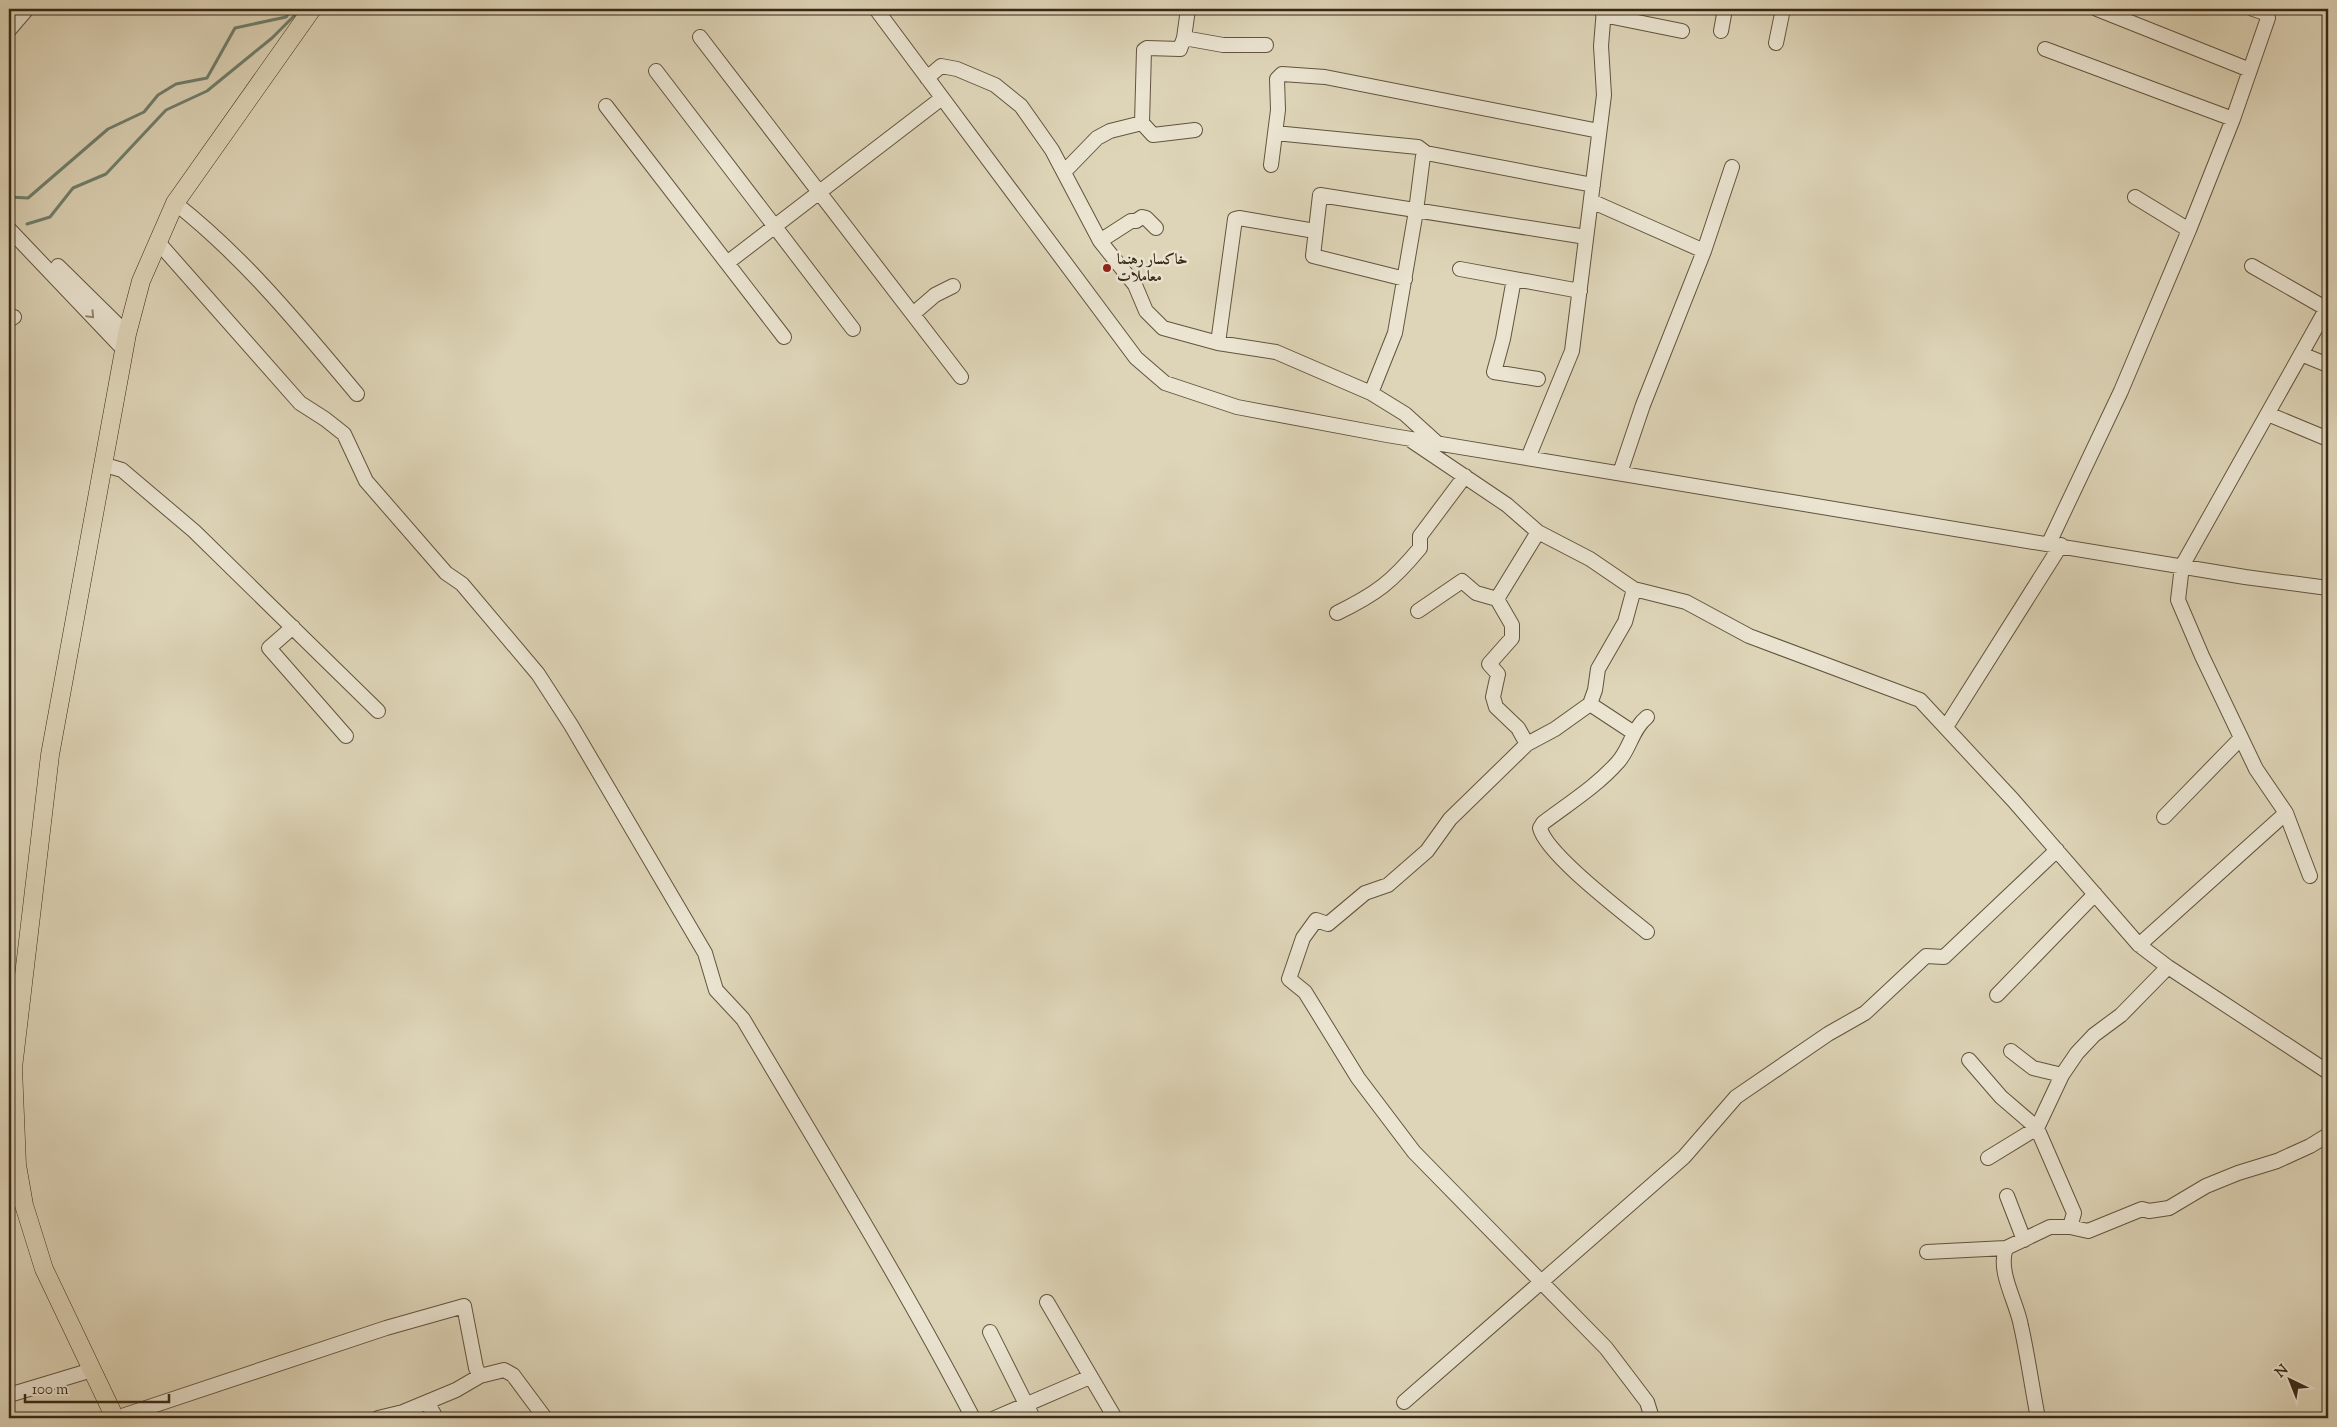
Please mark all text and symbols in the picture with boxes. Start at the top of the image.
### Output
place label: خاکسار رهنما معاملات [1117,250,1187,288]
marker: خاکسار رهنما معاملات [1101,262,1113,274]
one-way arrow [85,309,94,318]
north arrow [2264,1354,2314,1404]
text: N [2272,1361,2293,1383]
scale bar [25,1372,169,1404]
text: 100 m [32,1380,69,1401]

